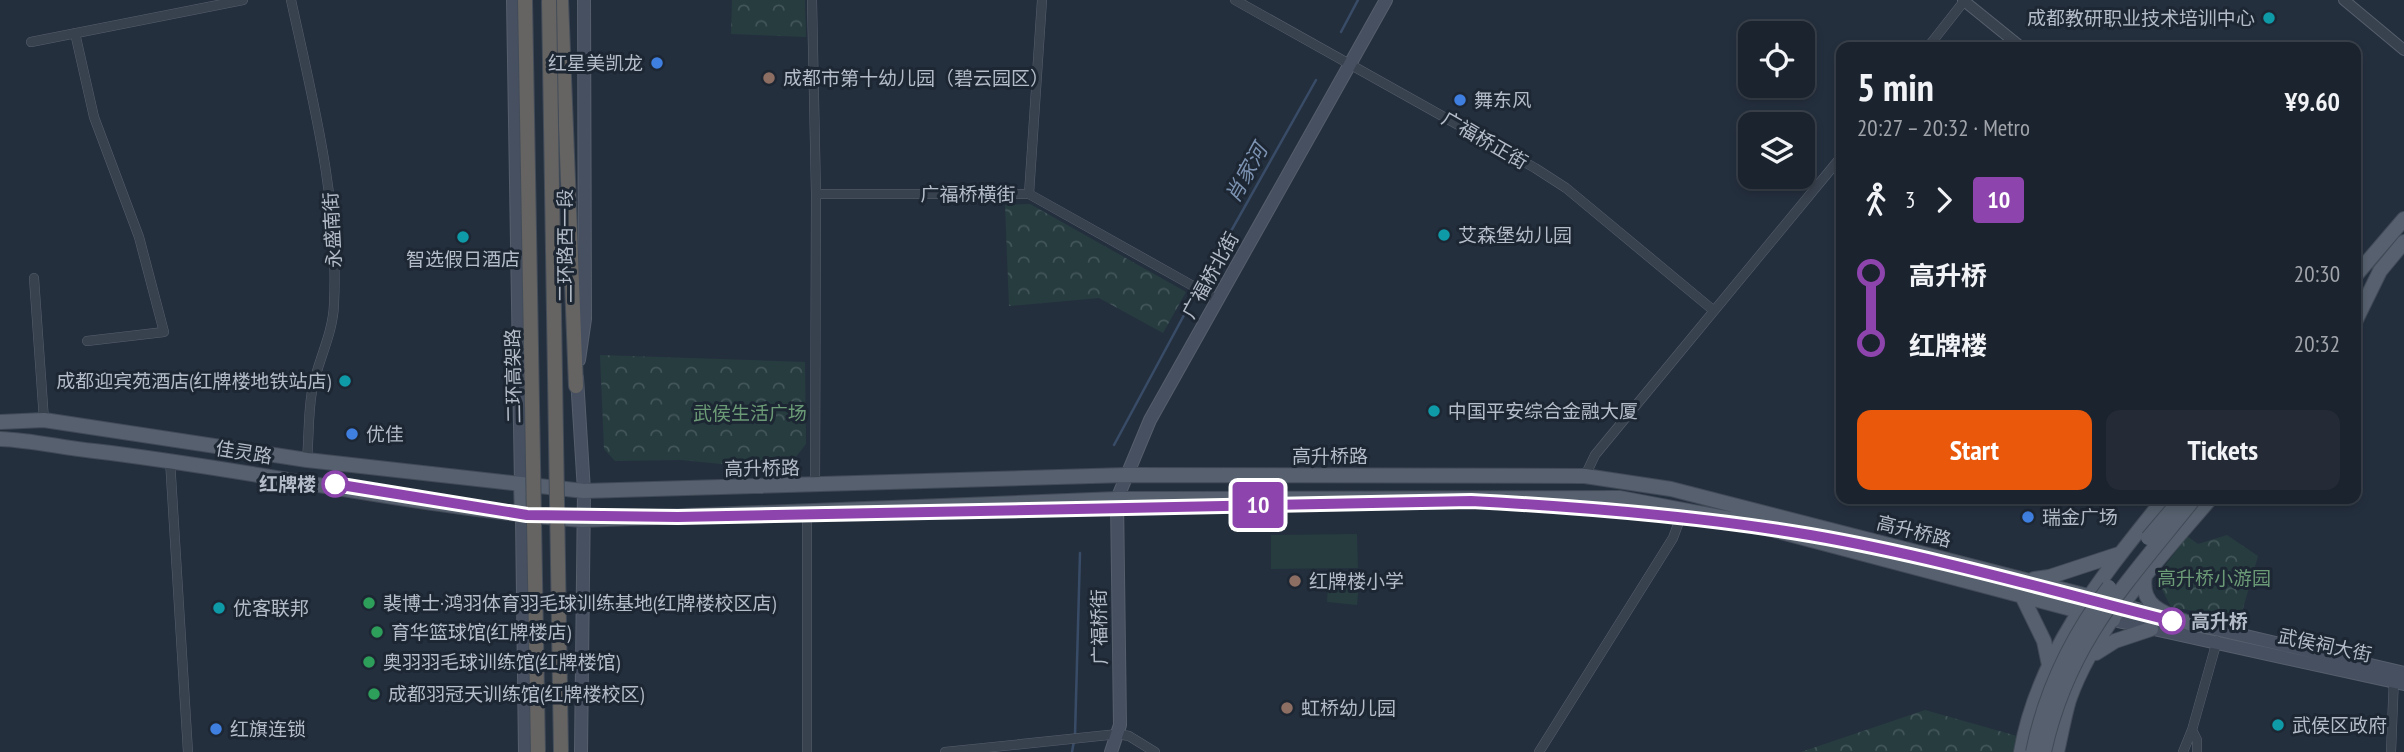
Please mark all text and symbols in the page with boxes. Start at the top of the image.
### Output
place label: 成都教研职业技术培训中心 [2027,6,2255,30]
marker: 成都教研职业技术培训中心 [2261,10,2277,26]
map controls [1738,21,1815,189]
button: locate [1738,21,1815,98]
place label: 红星美凯龙 [548,51,643,75]
marker: 红星美凯龙 [649,55,665,71]
text: 5 min [1857,62,1934,111]
place label: 成都市第十幼儿园（碧云园区） [783,66,1049,90]
marker: 成都市第十幼儿园（碧云园区） [761,70,777,86]
text: ¥9.60 [2285,85,2340,118]
place label: 舞东风 [1474,88,1531,112]
marker: 舞东风 [1452,92,1468,108]
street label: 广福桥正街 [1438,106,1532,174]
button: layers [1738,112,1815,189]
text: 20:27 – 20:32 · Metro [1857,113,2030,142]
water label: 肖家河 [1219,135,1275,207]
icon: walk [1857,181,1895,219]
icon: forward [1925,181,1963,219]
street label: 广福桥横街 [920,182,1016,206]
text: 10 [1987,184,2010,215]
text: 3 [1905,185,1915,214]
street label: 二环路西一段 [553,189,577,303]
street label: 永盛南街 [318,191,346,269]
place label: 艾森堡幼儿园 [1458,223,1572,247]
marker: 艾森堡幼儿园 [1436,227,1452,243]
street label: 广福桥北街 [1176,228,1244,322]
marker: 智选假日酒店 [455,229,471,245]
place label: 智选假日酒店 [406,247,520,271]
text: 高升桥 [1909,259,1987,292]
text: 20:30 [2294,259,2340,288]
street label: 二环高架路 [500,328,526,424]
text: 红牌楼 [1909,329,1987,362]
text: 20:32 [2294,329,2340,358]
place label: 成都迎宾苑酒店(红牌楼地铁站店) [56,369,332,393]
marker: 成都迎宾苑酒店(红牌楼地铁站店) [337,373,353,389]
place label: 中国平安综合金融大厦 [1448,399,1638,423]
park label: 武侯生活广场 [693,401,807,425]
marker: 中国平安综合金融大厦 [1426,403,1442,419]
button: Start [1857,410,2092,490]
button: Tickets [2106,410,2340,490]
place label: 优佳 [366,422,404,446]
marker: 优佳 [344,426,360,442]
street label: 佳灵路 [214,436,274,468]
street label: 高升桥路 [1292,444,1368,468]
street label: 高升桥路 [724,455,800,481]
marker: 红牌楼 [322,471,348,497]
place label: 红牌楼 [259,472,316,496]
line badge: 10 [1226,482,1290,528]
text: 10 [1247,489,1269,520]
place label: 瑞金广场 [2042,505,2118,529]
marker: 瑞金广场 [2020,509,2036,525]
street label: 高升桥路 [1874,510,1954,552]
park label: 高升桥小游园 [2157,566,2271,590]
place label: 红牌楼小学 [1309,569,1404,593]
marker: 红牌楼小学 [1287,573,1303,589]
street label: 广福桥街 [1086,589,1112,665]
place label: 裴博士·鸿羽体育羽毛球训练基地(红牌楼校区店) [383,591,776,615]
marker: 裴博士·鸿羽体育羽毛球训练基地(红牌楼校区店) [361,595,377,611]
place label: 优客联邦 [233,596,309,620]
marker: 优客联邦 [211,600,227,616]
marker: 高升桥 [2159,608,2185,634]
place label: 高升桥 [2191,609,2248,633]
place label: 育华篮球馆(红牌楼店) [391,620,571,644]
street label: 武侯祠大街 [2276,623,2374,667]
marker: 育华篮球馆(红牌楼店) [369,624,385,640]
place label: 奥羽羽毛球训练馆(红牌楼馆) [383,650,620,674]
marker: 奥羽羽毛球训练馆(红牌楼馆) [361,654,377,670]
place label: 成都羽冠天训练馆(红牌楼校区) [388,682,644,706]
marker: 成都羽冠天训练馆(红牌楼校区) [366,686,382,702]
place label: 虹桥幼儿园 [1301,696,1396,720]
marker: 虹桥幼儿园 [1279,700,1295,716]
place label: 武侯区政府 [2292,713,2387,737]
place label: 红旗连锁 [230,717,306,741]
marker: 武侯区政府 [2270,717,2286,733]
marker: 红旗连锁 [208,721,224,737]

